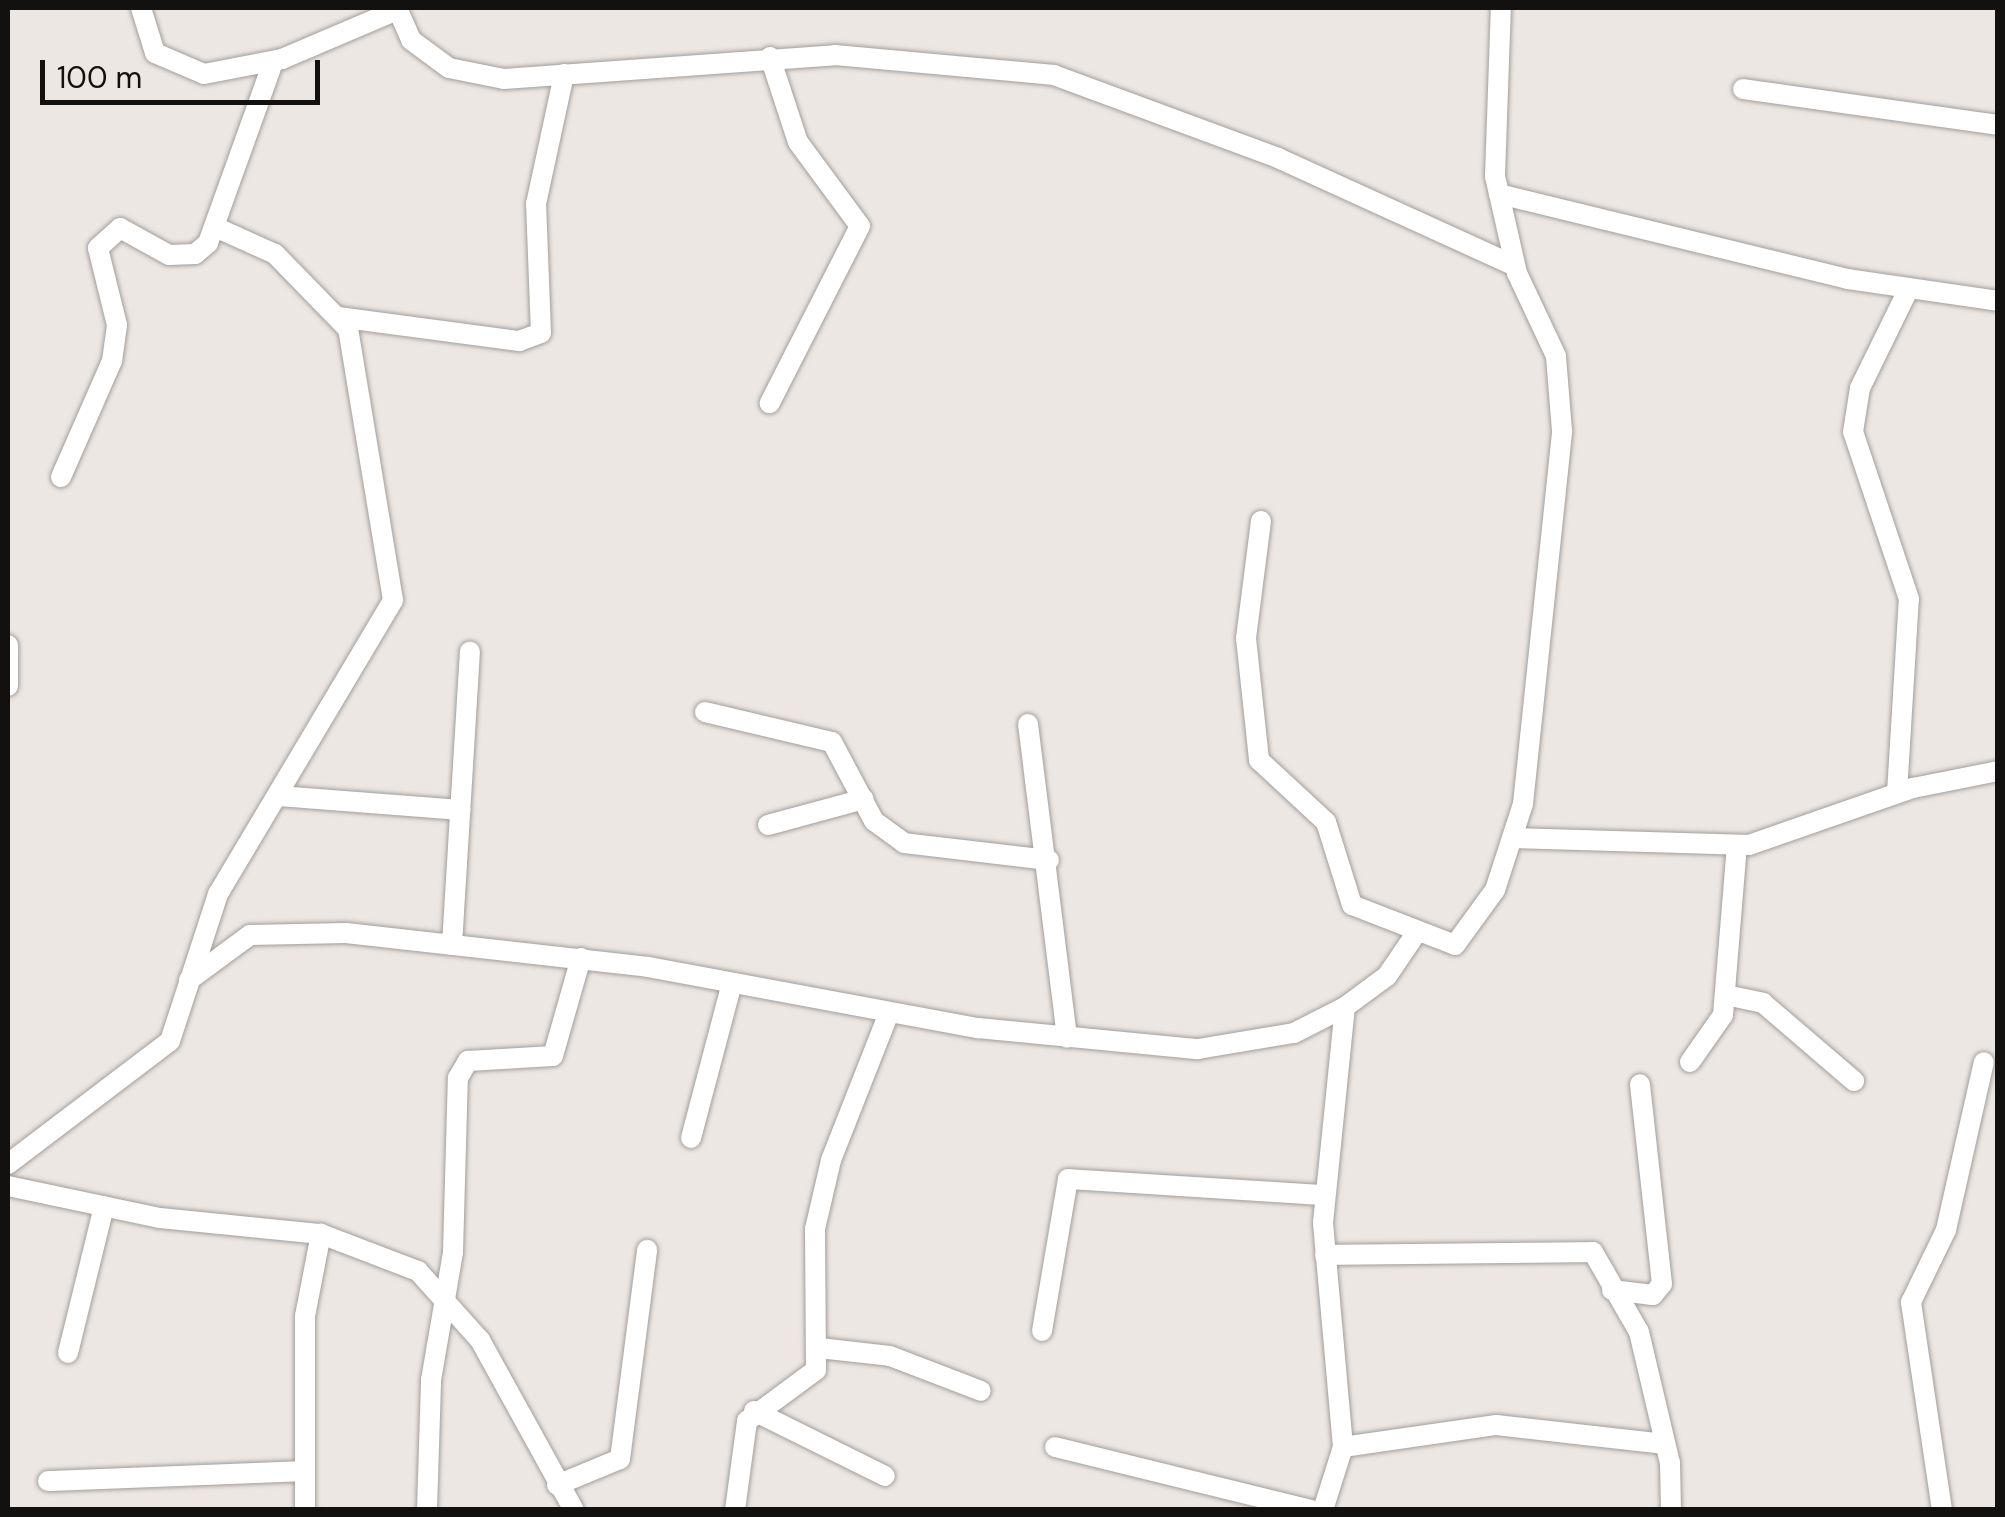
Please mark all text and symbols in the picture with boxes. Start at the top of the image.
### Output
scale bar [45,40,325,102]
text: 100 m [57,58,142,97]

